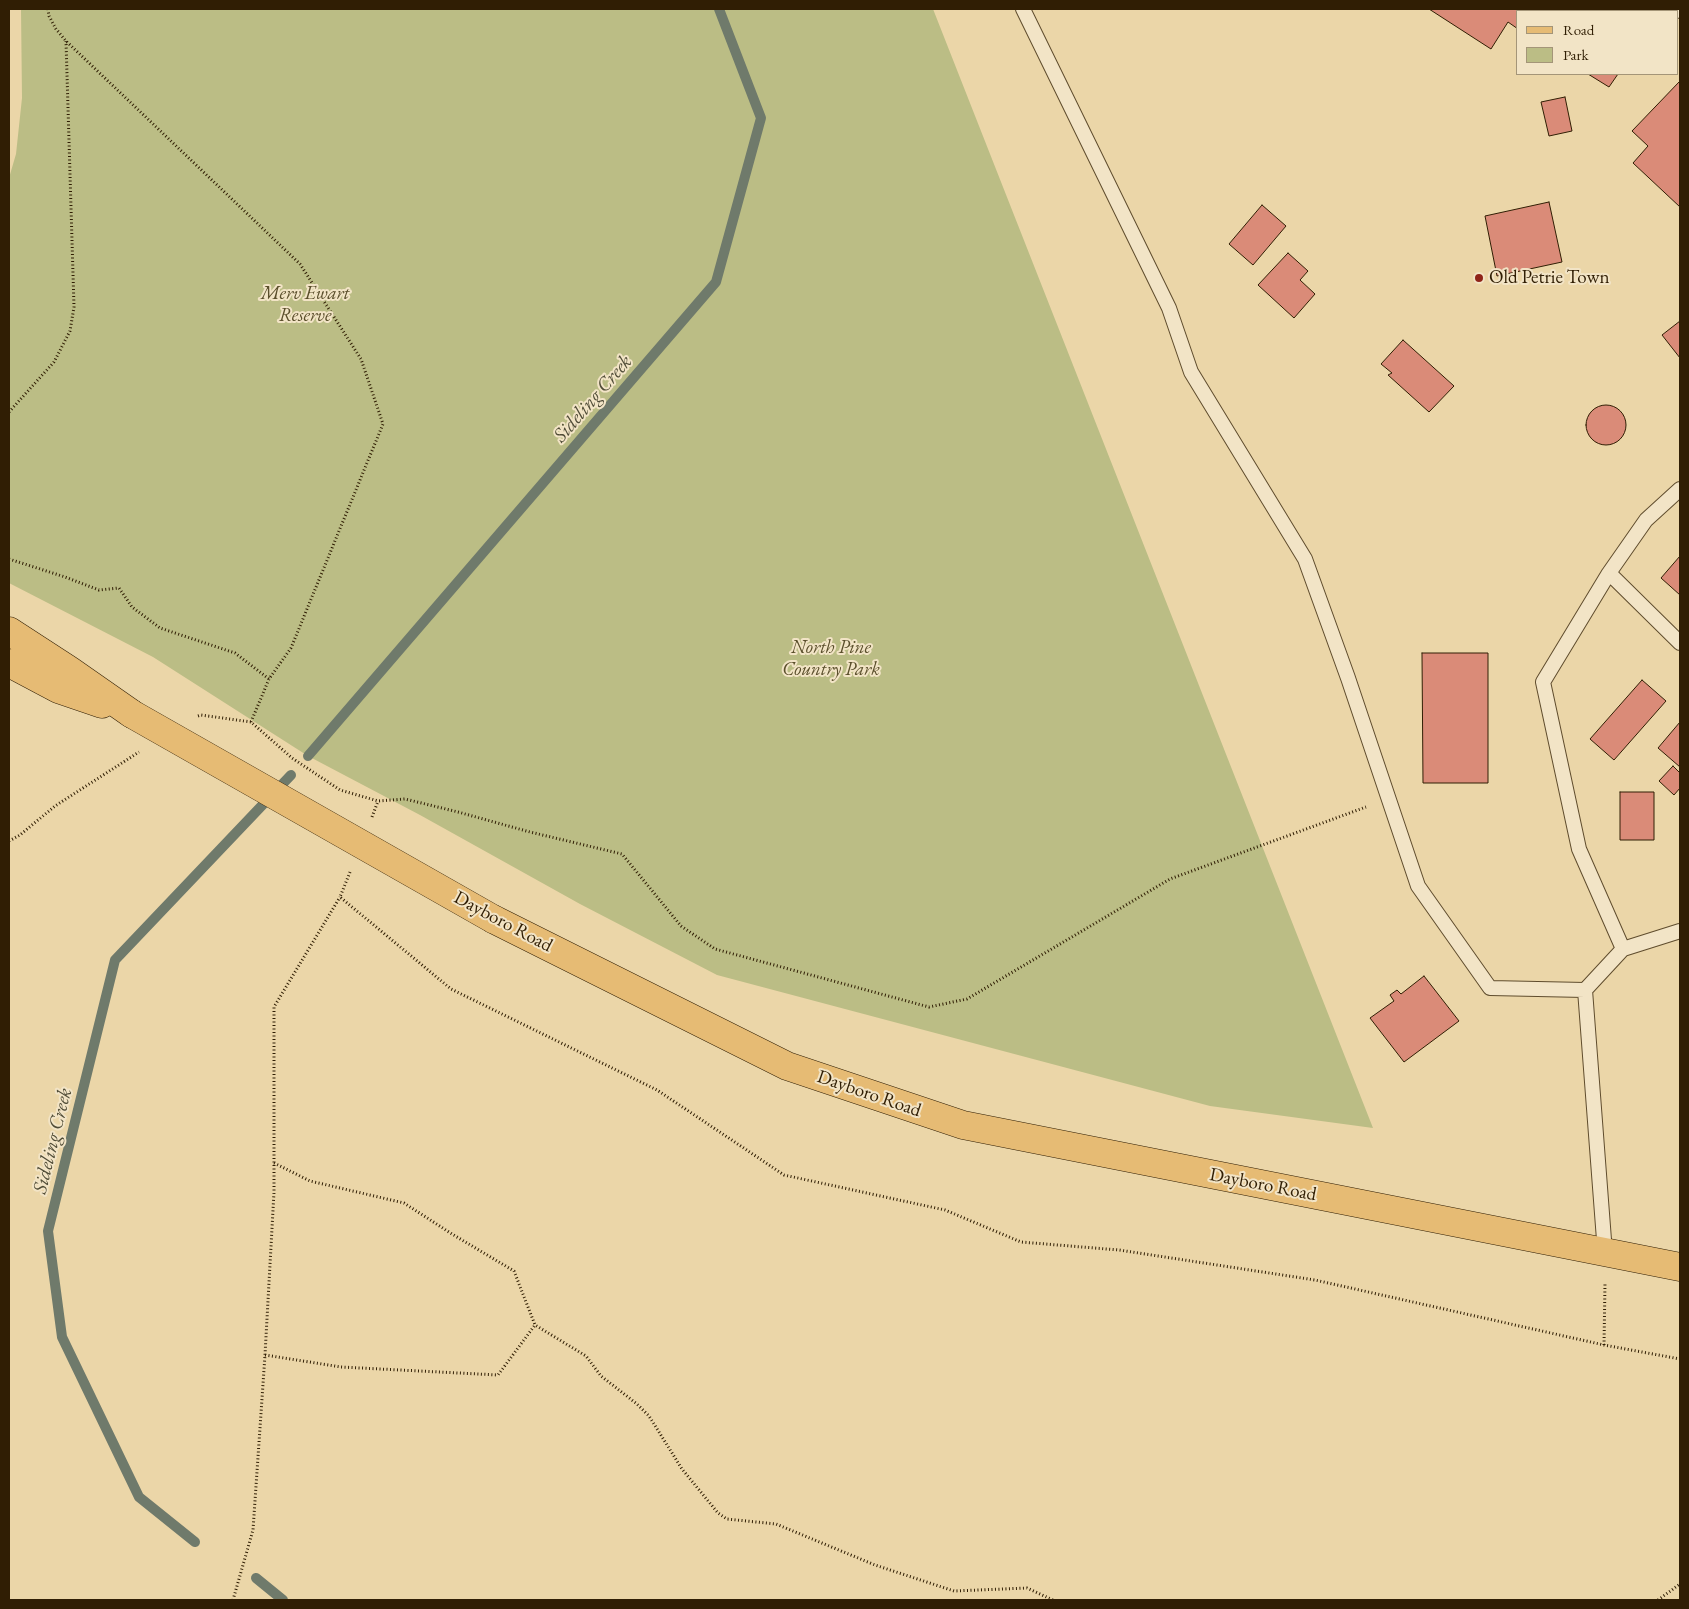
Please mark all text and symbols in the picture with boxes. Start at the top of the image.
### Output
legend [1516,10,1679,75]
text: Road [1563,20,1594,39]
text: Park [1563,45,1589,64]
place label: Old Petrie Town [1489,267,1609,289]
marker: Old Petrie Town [1473,272,1485,284]
park label: Merv Ewart Reserve [261,283,349,327]
water label: Sideling Creek [549,350,637,448]
park label: North Pine Country Park [782,637,880,681]
street label: Dayboro Road [450,886,556,958]
street label: Dayboro Road [814,1066,924,1122]
water label: Sideling Creek [28,1086,78,1196]
street label: Dayboro Road [1208,1163,1318,1207]

